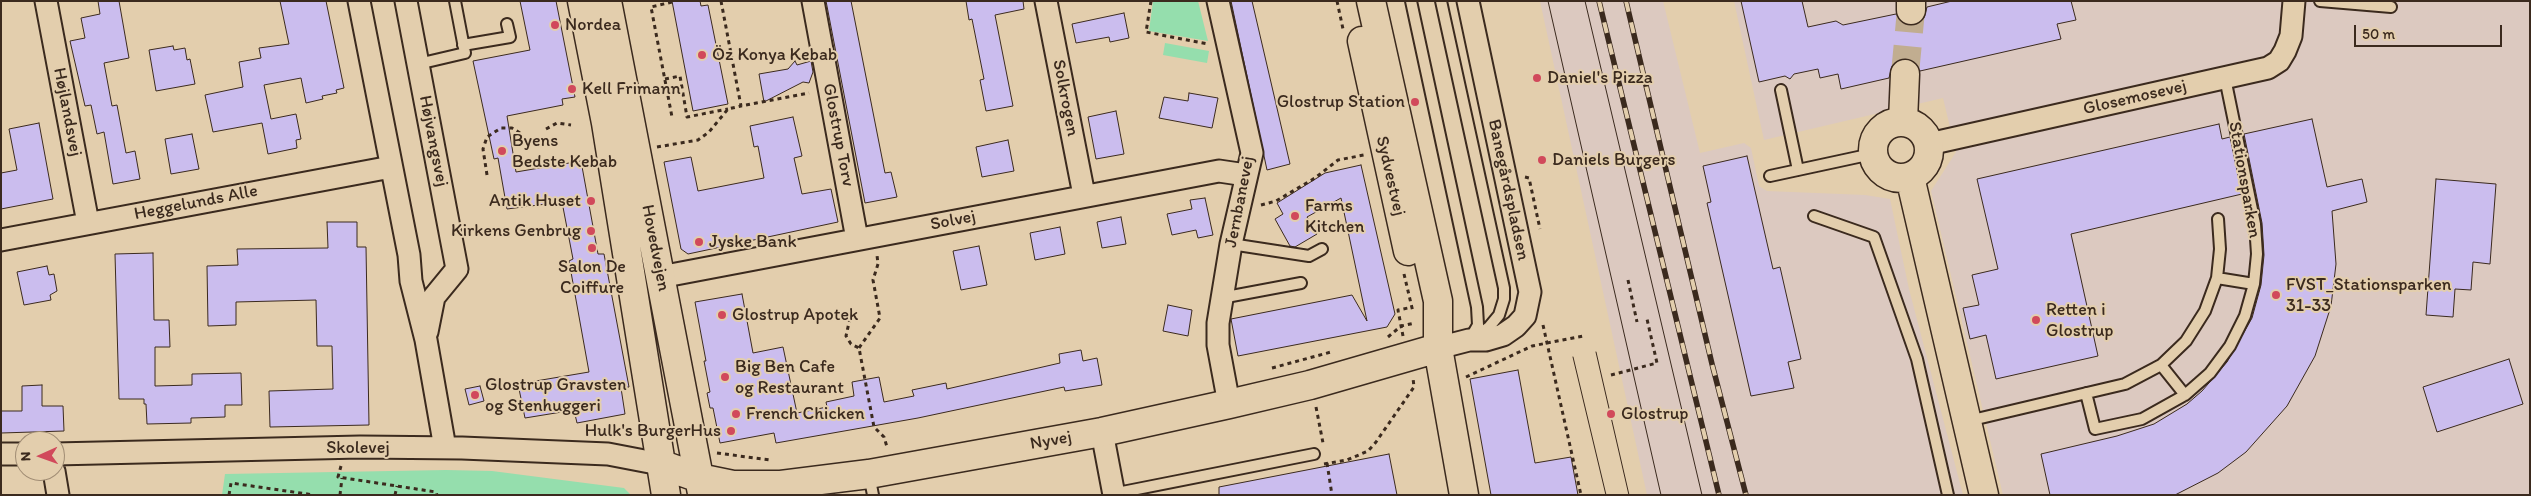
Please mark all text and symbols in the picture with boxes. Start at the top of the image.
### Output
place label: Nordea [565,14,621,36]
scale bar [2356,15,2504,47]
marker: Nordea [549,19,561,31]
text: 50 m [2362,25,2395,43]
place label: Öz Konya Kebab [712,44,837,66]
marker: Öz Konya Kebab [696,49,708,61]
street label: Solkrogen [1047,58,1083,138]
street label: Højlandsvej [48,66,86,158]
place label: Daniel's Pizza [1547,67,1653,89]
marker: Daniel's Pizza [1531,72,1543,84]
street label: Glosemosevej [2081,76,2189,120]
place label: Kell Frimann [582,78,681,100]
street label: Glostrup Torv [817,82,859,188]
marker: Kell Frimann [566,83,578,95]
place label: Glostrup Station [1277,91,1405,113]
street label: Højvangsvej [414,93,452,189]
marker: Glostrup Station [1409,96,1421,108]
street label: Banegårdspladsen [1482,117,1534,263]
street label: Stationsparken [2223,120,2265,240]
place label: Byens Bedste Kebab [512,130,617,172]
street label: Sydvestvej [1370,134,1410,218]
marker: Byens Bedste Kebab [496,145,508,157]
place label: Daniels Burgers [1552,149,1676,171]
street label: Jernbanevej [1221,154,1259,250]
marker: Daniels Burgers [1536,154,1548,166]
street label: Heggelunds Alle [132,180,260,226]
place label: Antik Huset [489,190,581,212]
marker: Antik Huset [585,195,597,207]
place label: Farms Kitchen [1305,195,1364,238]
street label: Hovedvejen [636,203,674,293]
street label: Solvej [928,206,978,236]
marker: Farms Kitchen [1289,210,1301,222]
place label: Kirkens Genbrug [451,220,581,242]
marker: Kirkens Genbrug [585,225,597,237]
place label: Jyske Bank [709,231,797,253]
marker: Jyske Bank [693,236,705,248]
marker: Salon De Coiffure [586,242,598,254]
place label: Salon De Coiffure [558,256,626,298]
place label: FVST_Stationsparken 31-33 [2286,274,2451,316]
marker: FVST_Stationsparken 31-33 [2270,289,2282,301]
place label: Retten i Glostrup [2046,299,2113,342]
place label: Glostrup Apotek [732,304,858,326]
marker: Glostrup Apotek [716,309,728,321]
marker: Retten i Glostrup [2030,314,2042,326]
place label: Big Ben Cafe og Restaurant [735,356,844,398]
marker: Big Ben Cafe og Restaurant [719,371,731,383]
place label: Glostrup Gravsten og Stenhuggeri [485,374,627,416]
marker: Glostrup Gravsten og Stenhuggeri [469,389,481,401]
place label: French Chicken [746,403,865,425]
place label: Glostrup [1621,403,1688,425]
marker: French Chicken [730,408,742,420]
marker: Glostrup [1605,408,1617,420]
place label: Hulk's BurgerHus [585,420,721,442]
marker: Hulk's BurgerHus [725,425,737,437]
street label: Nyvej [1028,427,1074,455]
north arrow [15,431,65,481]
street label: Skolevej [326,437,390,459]
text: N [17,451,34,462]

